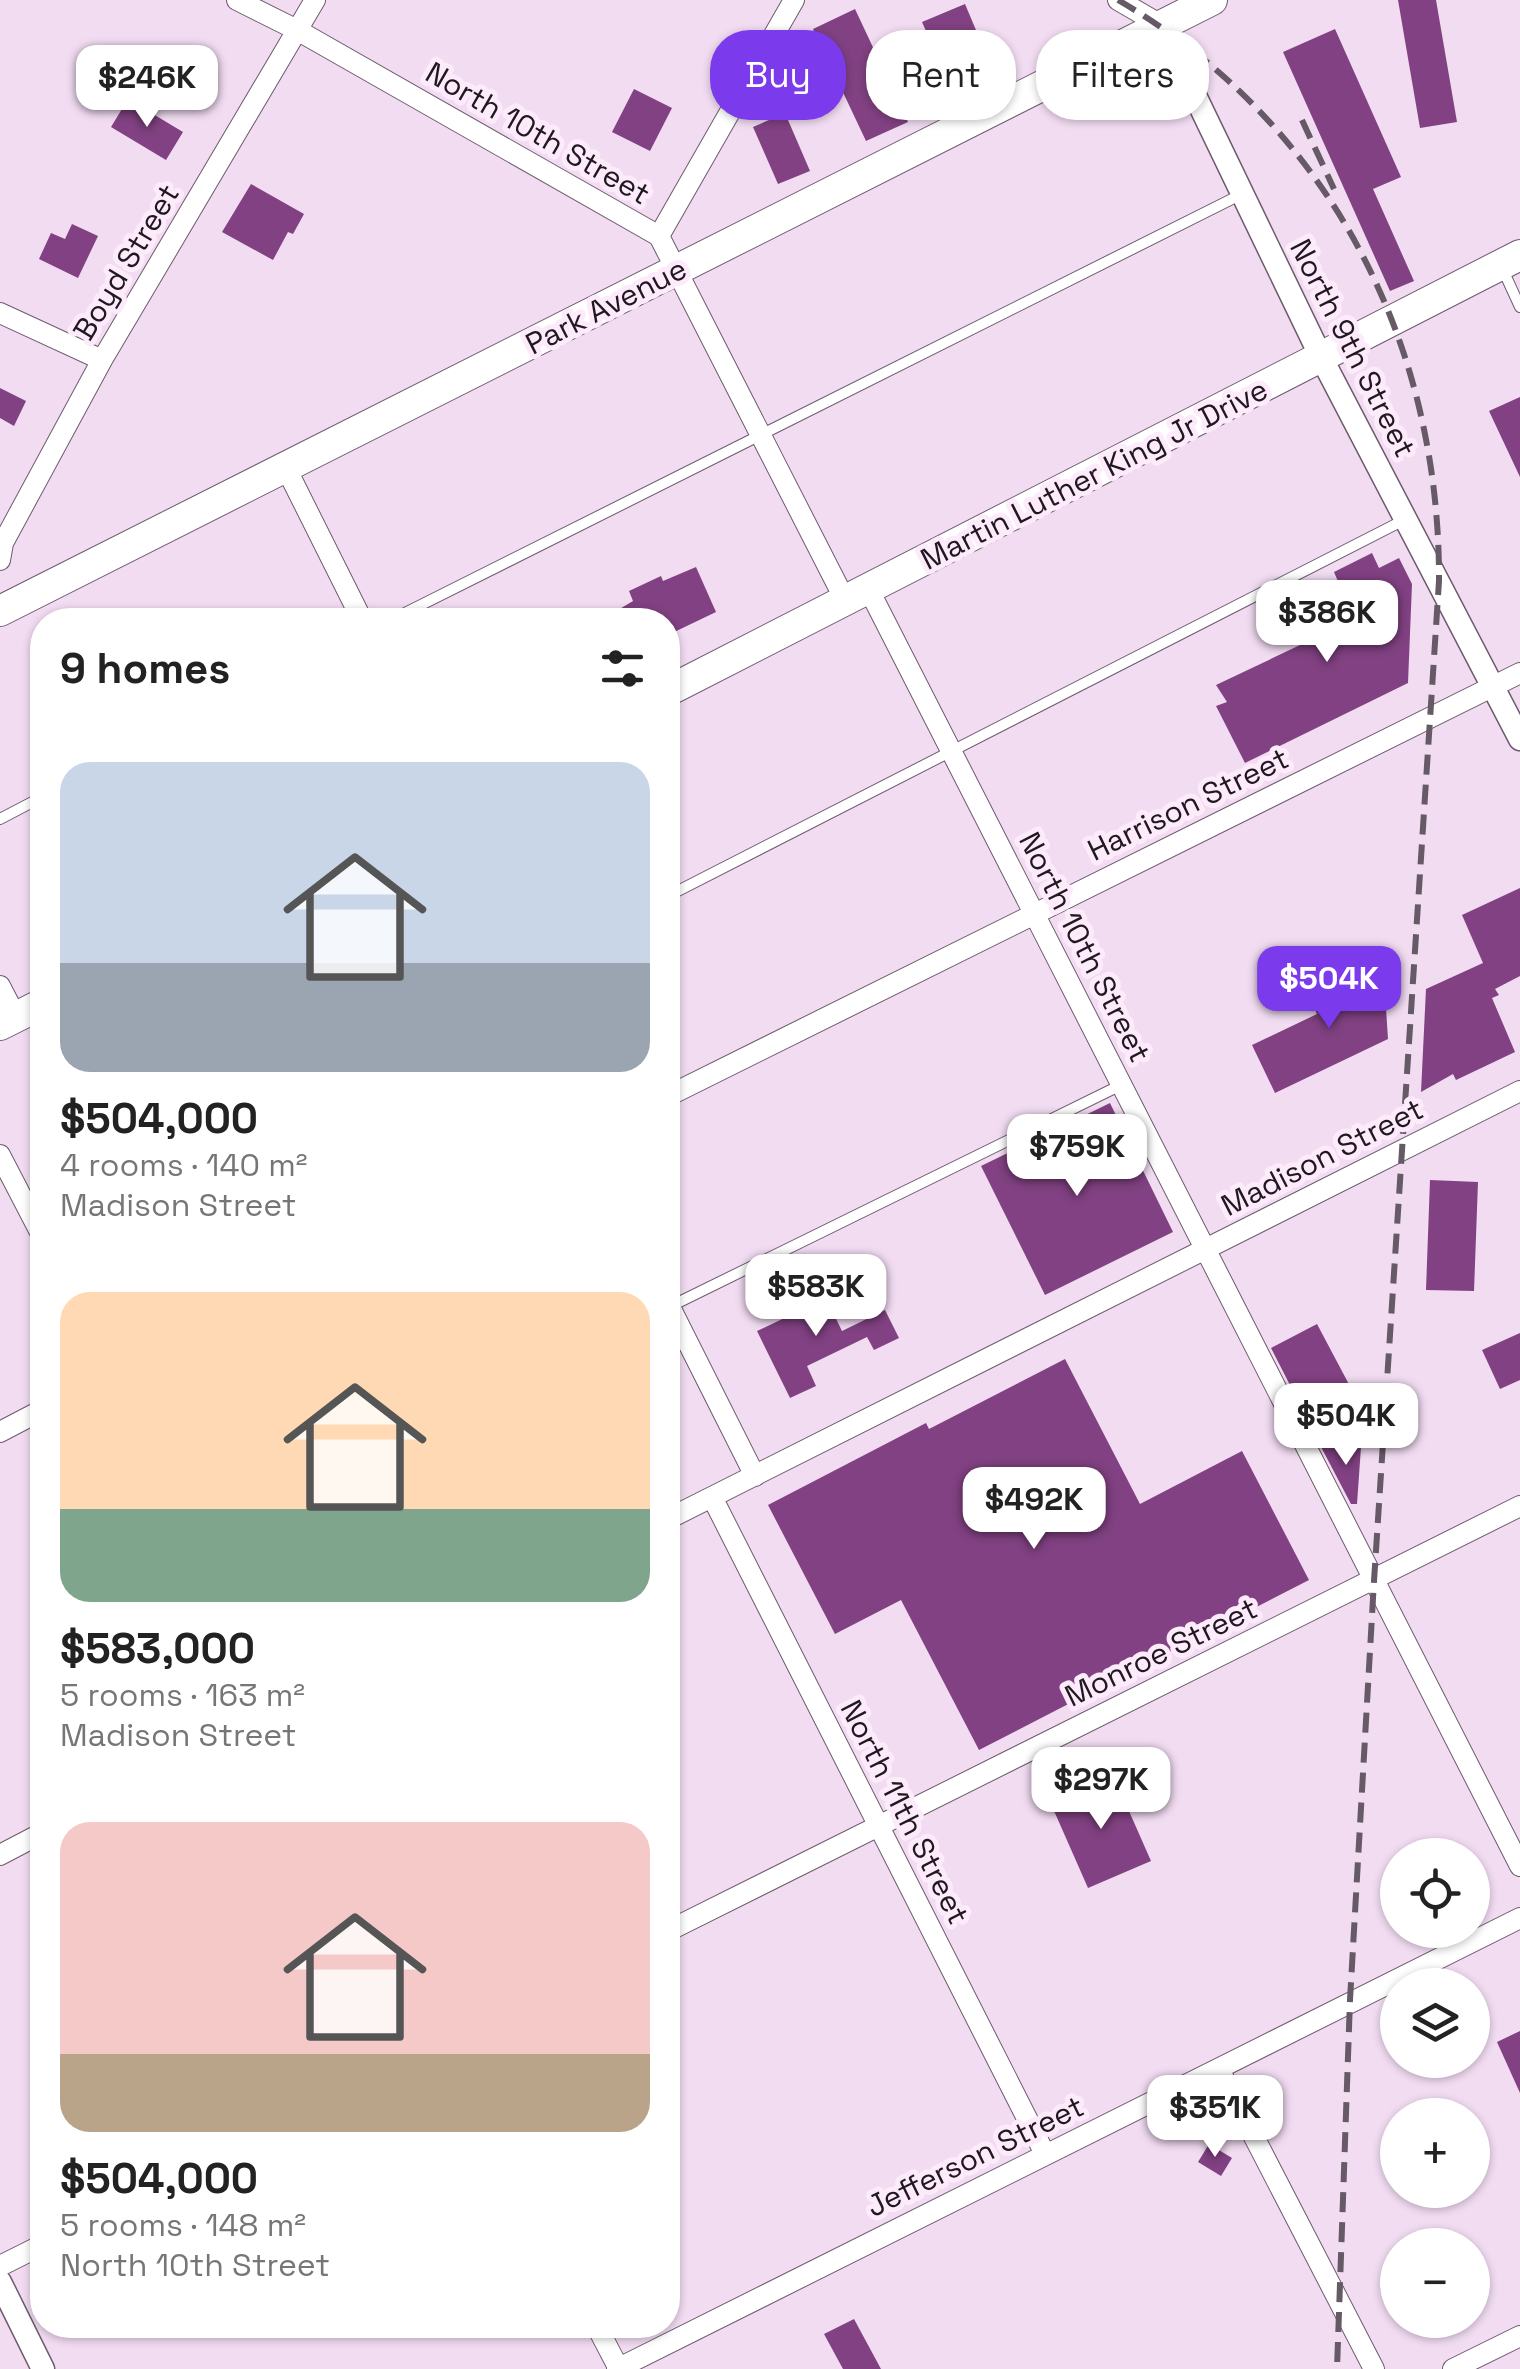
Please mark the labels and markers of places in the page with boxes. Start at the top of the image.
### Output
pin: $246K [77,45,217,130]
pin: $386K [1257,580,1397,665]
pin: $504K [1259,946,1399,1031]
pin: $759K [1007,1114,1147,1199]
pin: $583K [746,1254,886,1339]
pin: $504K [1276,1383,1416,1468]
pin: $492K [964,1467,1104,1552]
pin: $297K [1031,1747,1171,1832]
pin: $351K [1145,2075,1285,2160]

